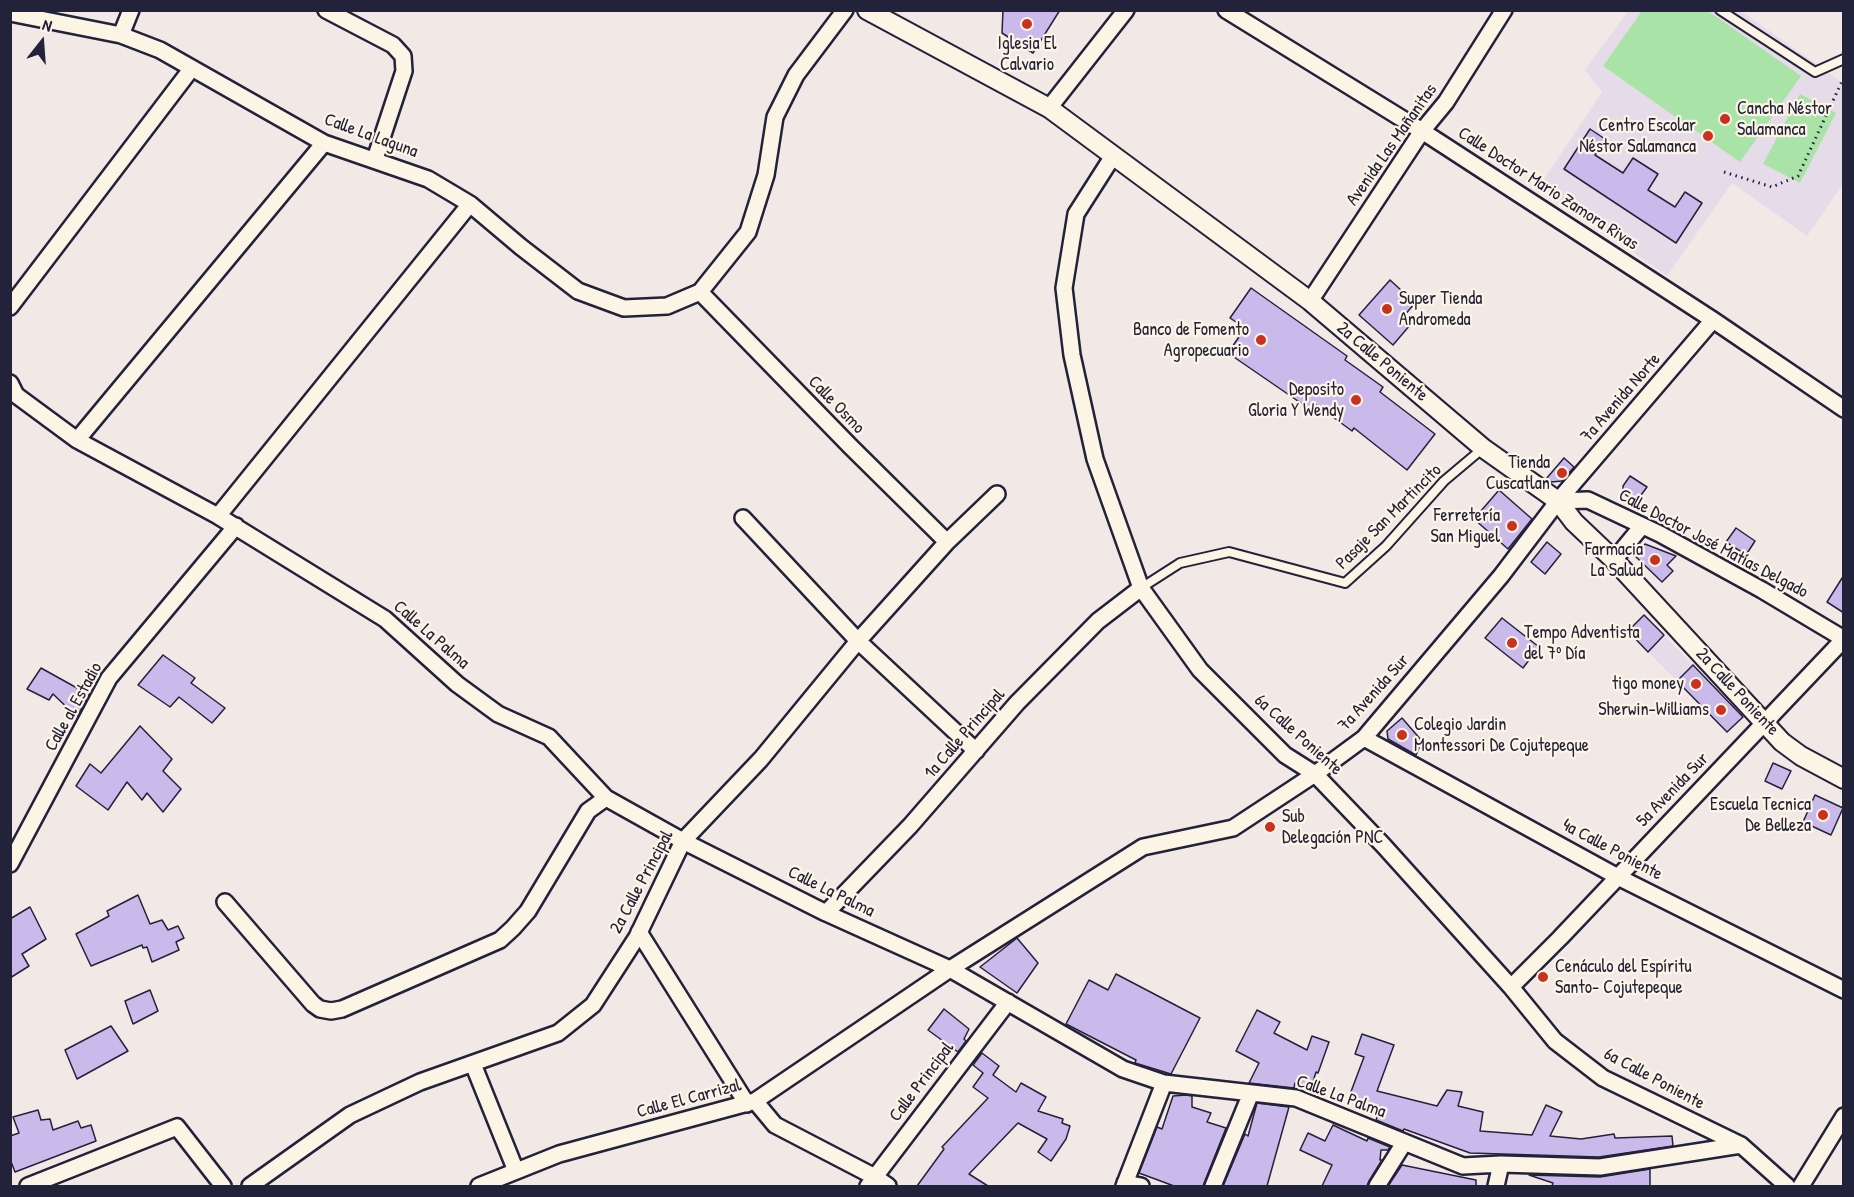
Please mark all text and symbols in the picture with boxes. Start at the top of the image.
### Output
north arrow [12,12,72,72]
text: N [40,13,55,37]
marker: Iglesia El Calvario [1020,17,1034,31]
place label: Iglesia El Calvario [997,33,1057,76]
street label: Avenida Las Mañanitas [1342,80,1442,210]
place label: Cancha Néstor Salamanca [1737,98,1832,140]
street label: Calle La Laguna [321,109,421,163]
marker: Cancha Néstor Salamanca [1718,112,1732,126]
place label: Centro Escolar Néstor Salamanca [1579,115,1696,158]
street label: Calle Doctor Mario Zamora Rivas [1454,123,1642,255]
marker: Centro Escolar Néstor Salamanca [1701,129,1715,143]
place label: Super Tienda Andromeda [1399,288,1482,330]
marker: Super Tienda Andromeda [1380,302,1394,316]
street label: 2a Calle Poniente [1332,318,1432,406]
place label: Banco de Fomento Agropecuario [1133,319,1249,362]
marker: Banco de Fomento Agropecuario [1254,333,1268,347]
street label: 7a Avenida Norte [1577,349,1665,447]
street label: Calle Osmo [803,371,869,439]
place label: Deposito Gloria Y Wendy [1248,379,1344,422]
marker: Deposito Gloria Y Wendy [1349,393,1363,407]
place label: Tienda Cuscatlan [1486,452,1550,494]
street label: Pasaje San Martincito [1332,460,1446,574]
marker: Tienda Cuscatlan [1555,466,1569,480]
street label: Calle Doctor José Matías Delgado [1615,485,1811,603]
place label: Ferretería San Miguel [1431,505,1500,548]
marker: Ferretería San Miguel [1505,519,1519,533]
place label: Farmacia La Salud [1585,539,1643,582]
marker: Farmacia La Salud [1648,553,1662,567]
street label: Calle La Palma [389,596,473,674]
place label: Tempo Adventista del 7º Día [1524,622,1640,664]
marker: Tempo Adventista del 7º Día [1505,636,1519,650]
street label: 2a Calle Poniente [1691,644,1783,740]
street label: 7a Avenida Sur [1334,650,1414,736]
street label: Calle al Estadio [41,659,107,755]
place label: tigo money [1612,673,1684,695]
marker: tigo money [1689,677,1703,691]
street label: 1a Calle Principal [920,685,1010,783]
street label: 6a Calle Poniente [1249,690,1347,780]
place label: Sherwin-Williams [1598,699,1709,721]
marker: Sherwin-Williams [1714,703,1728,717]
place label: Colegio Jardin Montessori De Cojutepeque [1414,714,1589,756]
marker: Colegio Jardin Montessori De Cojutepeque [1395,728,1409,742]
street label: 5a Avenida Sur [1632,748,1714,832]
place label: Escuela Tecnica De Belleza [1710,794,1811,836]
place label: Sub Delegación PNC [1282,806,1383,848]
marker: Escuela Tecnica De Belleza [1816,808,1830,822]
street label: 4a Calle Poniente [1558,814,1666,886]
marker: Sub Delegación PNC [1263,820,1277,834]
street label: 2a Calle Principal [606,827,678,937]
street label: Calle La Palma [784,862,878,922]
place label: Cenáculo del Espíritu Santo- Cojutepeque [1555,956,1692,998]
marker: Cenáculo del Espíritu Santo- Cojutepeque [1536,970,1550,984]
street label: Calle Principal [885,1038,959,1126]
street label: 6a Calle Poniente [1600,1043,1708,1115]
street label: Calle La Palma [1293,1071,1389,1123]
street label: Calle El Carrizal [634,1075,744,1123]

